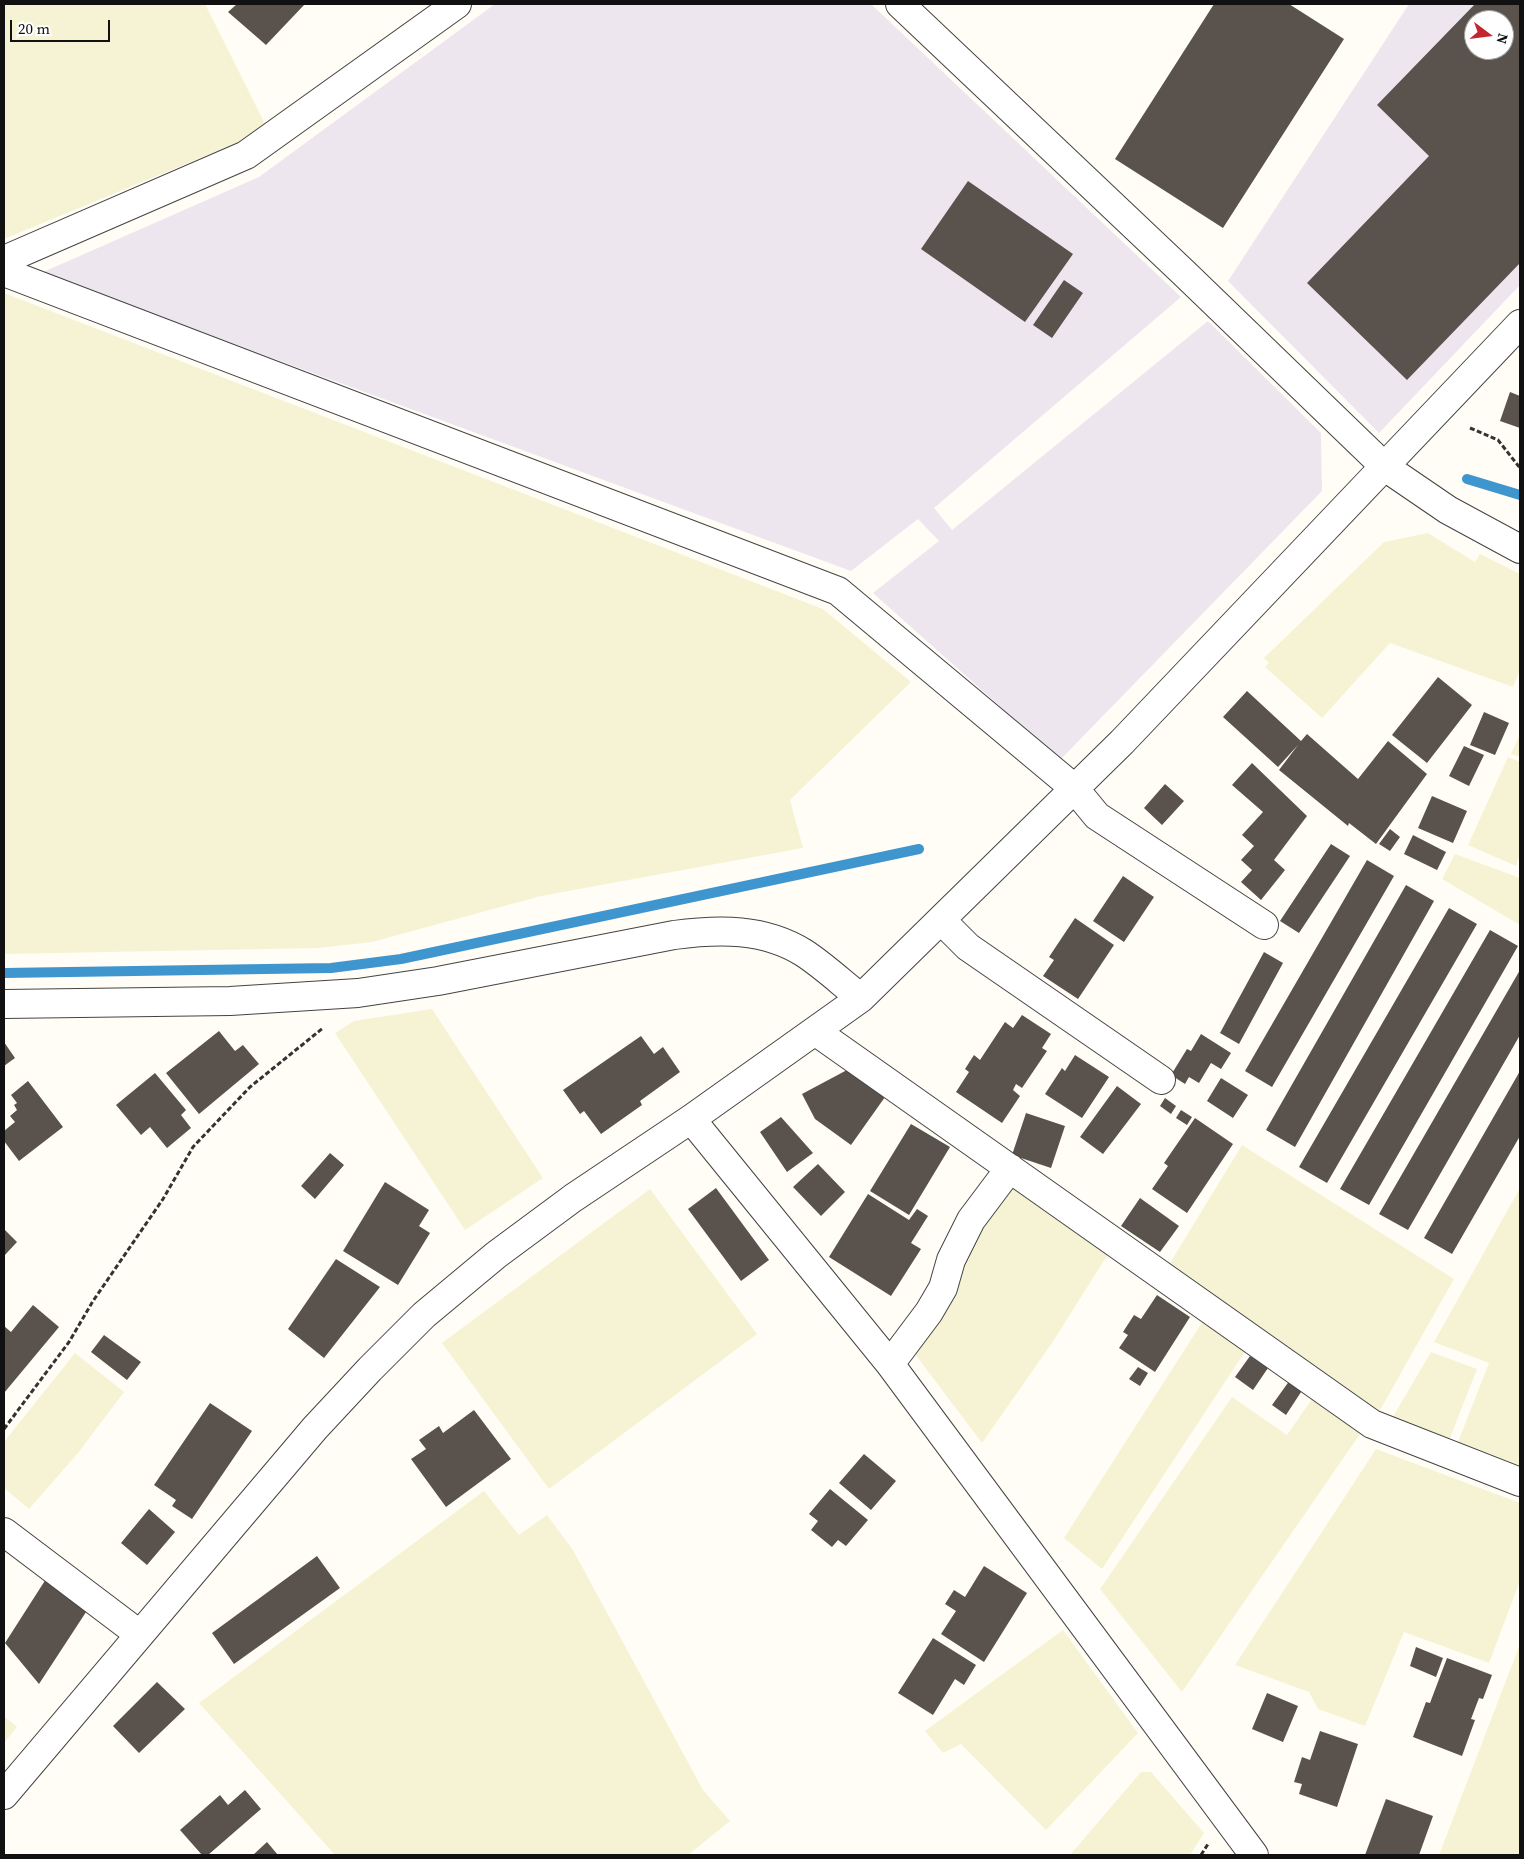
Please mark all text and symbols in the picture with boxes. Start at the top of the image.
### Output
scale bar [12,10,112,42]
north arrow [1464,10,1514,60]
text: 20 m [18,18,50,39]
text: N [1492,31,1514,46]

